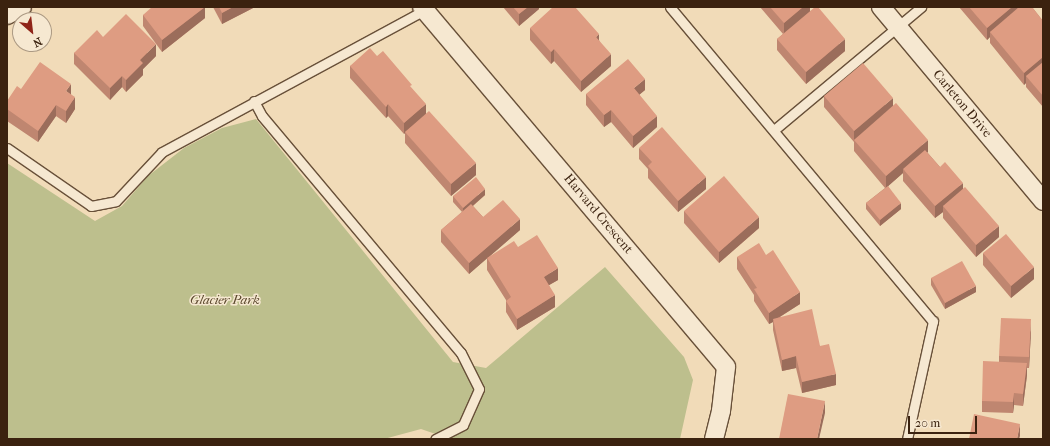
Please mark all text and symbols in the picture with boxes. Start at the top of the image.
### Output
north arrow [12,12,52,52]
text: N [31,34,44,50]
street label: Carleton Drive [929,67,995,141]
street label: Harvard Crescent [560,171,636,257]
park label: Glacier Park [190,292,260,308]
scale bar [910,408,979,434]
text: 20 m [915,416,940,430]

